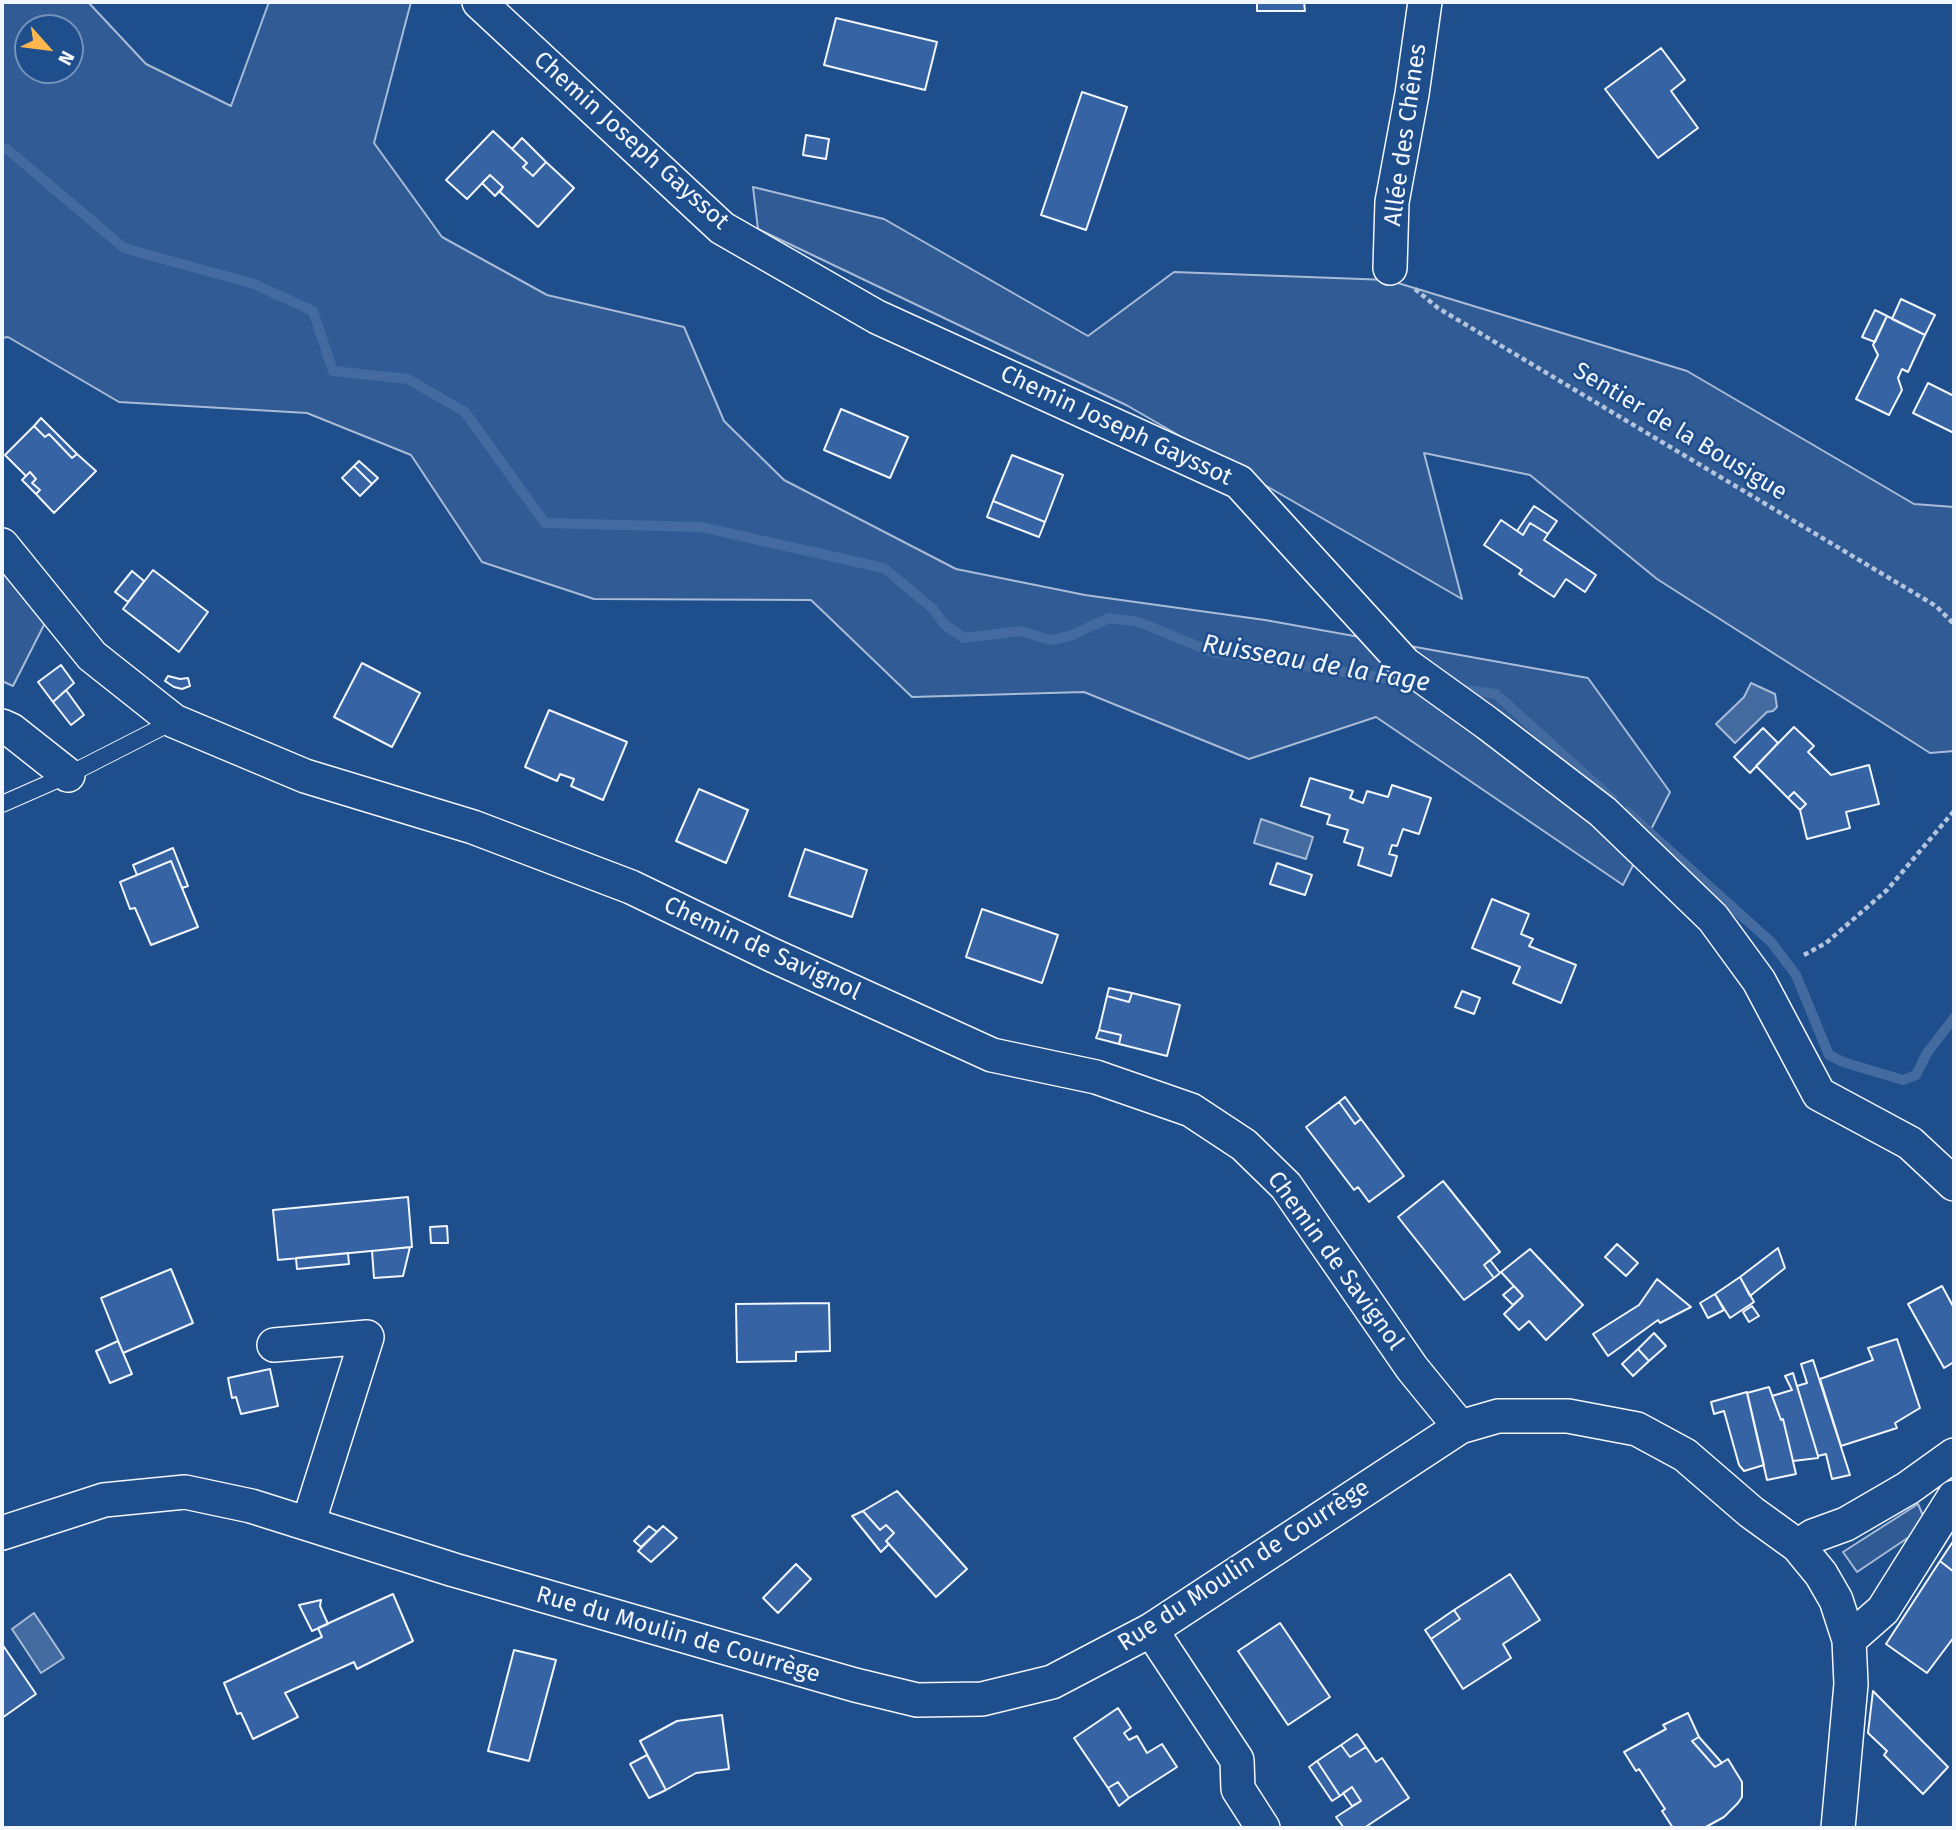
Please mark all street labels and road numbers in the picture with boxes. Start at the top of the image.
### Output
street label: Allée des Chênes [1379,42,1433,228]
street label: Chemin Joseph Gayssot [527,46,735,236]
street label: Sentier de la Bousigue [1568,357,1792,507]
street label: Chemin Joseph Gayssot [995,360,1237,492]
street label: Chemin de Savignol [659,891,865,1007]
street label: Chemin de Savignol [1261,1166,1409,1356]
street label: Rue du Moulin de Courrège [1113,1474,1375,1658]
street label: Rue du Moulin de Courrège [533,1581,823,1689]

